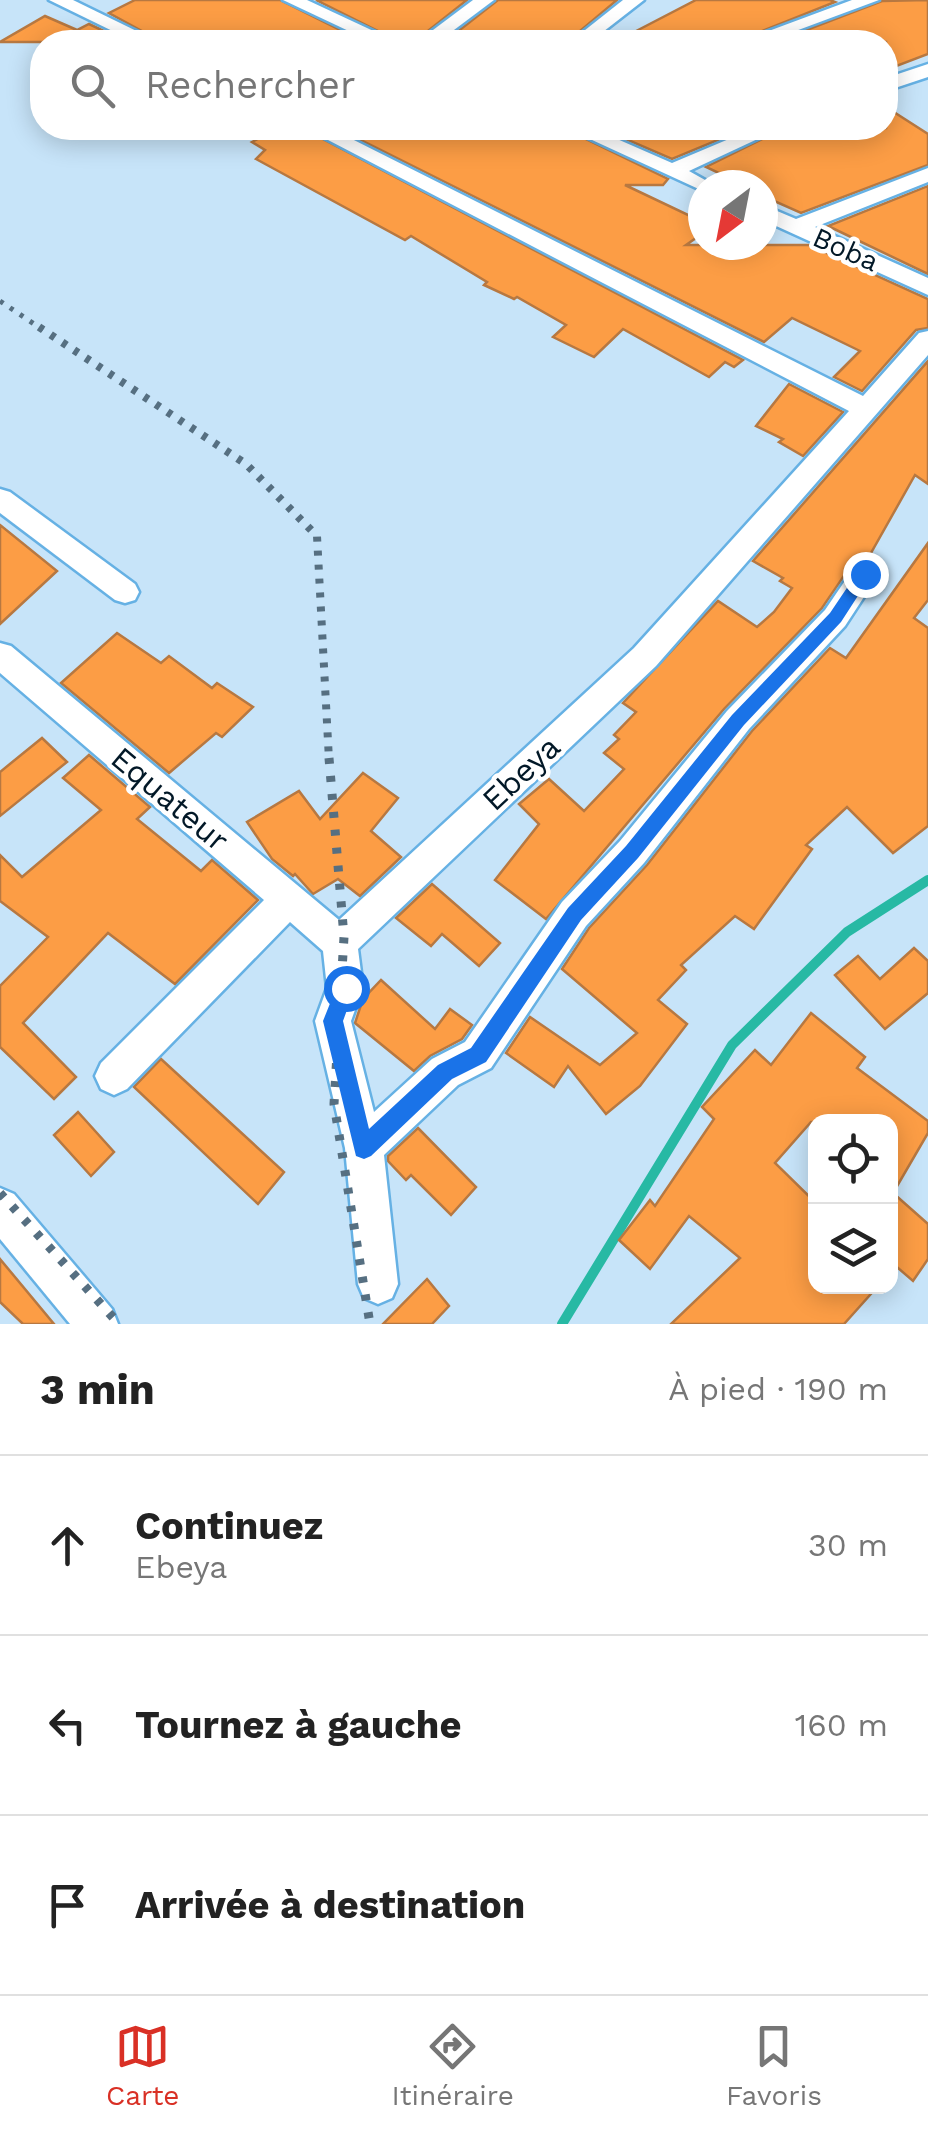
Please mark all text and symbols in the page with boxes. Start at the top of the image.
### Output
search box [30,30,898,140]
icon: search [65,58,120,113]
text: Rechercher [145,63,355,107]
north arrow [688,170,778,260]
street label: Boba [808,220,884,279]
route end [843,552,889,598]
street label: Ebeya [474,728,568,818]
street label: Equateur [103,739,237,859]
route start [324,966,370,1012]
map controls [808,1114,898,1294]
button: locate [808,1114,898,1204]
button: layers [808,1204,898,1294]
text: 3 min [40,1365,155,1414]
text: À pied · 190 m [668,1370,888,1408]
text: Continuez [135,1504,323,1548]
icon: ahead [40,1518,95,1573]
text: 30 m [808,1526,888,1564]
text: Ebeya [135,1548,227,1586]
icon: left [40,1698,95,1753]
text: Tournez à gauche [135,1703,461,1747]
text: 160 m [795,1706,888,1744]
icon: arrive [40,1878,95,1933]
text: Arrivée à destination [135,1883,525,1927]
tab: Carte [106,2019,180,2112]
tab: Itinéraire [392,2019,514,2112]
tab: Favoris [726,2019,822,2112]

